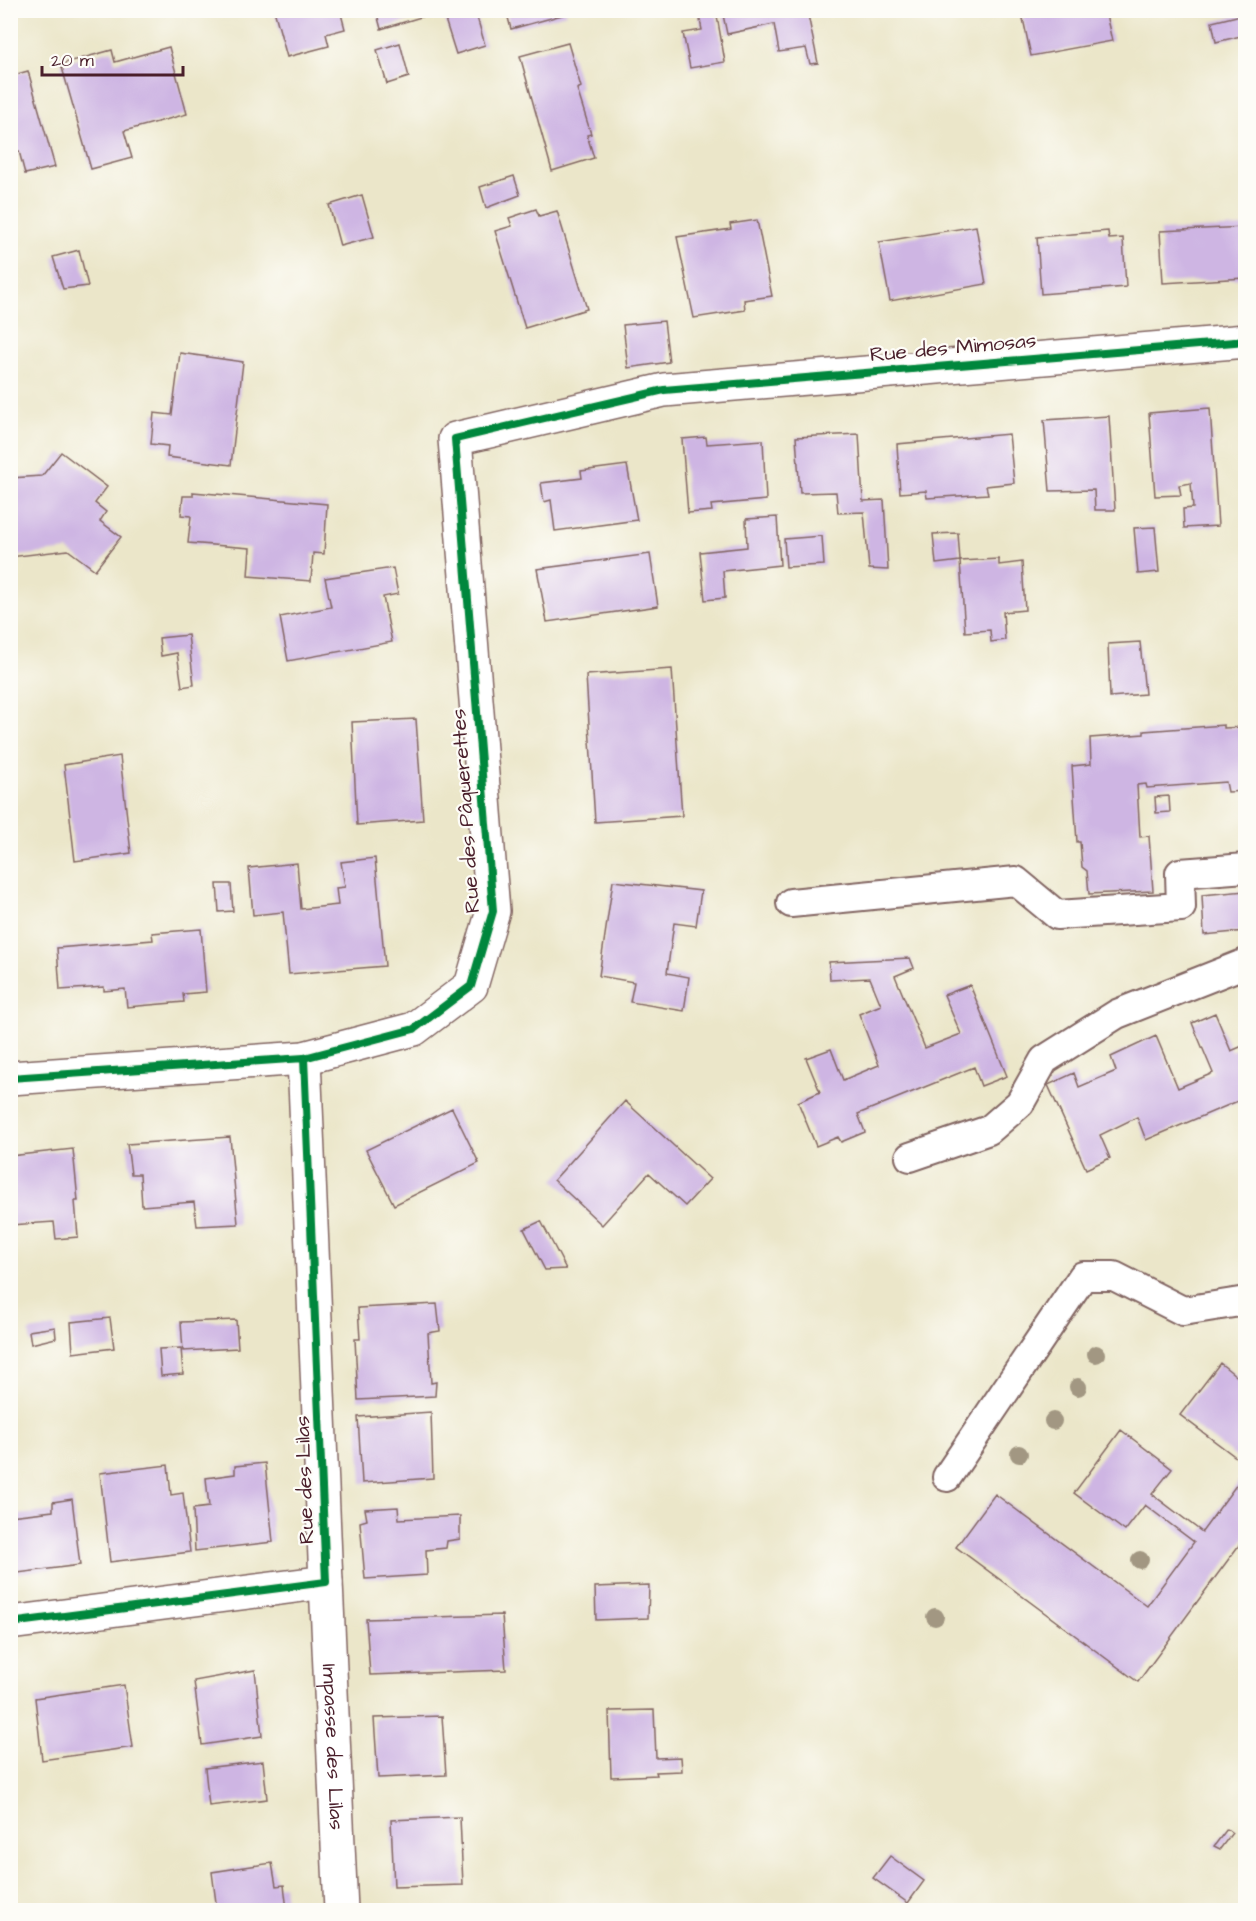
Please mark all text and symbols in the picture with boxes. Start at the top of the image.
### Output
scale bar [42,39,183,77]
text: 20 m [51,48,94,73]
street label: Rue des Mimosas [869,326,1037,369]
street label: Rue des Pâquerettes [444,708,487,914]
street label: Rue des Lilas [288,1415,321,1545]
street label: Impasse des Lilas [315,1663,351,1831]

